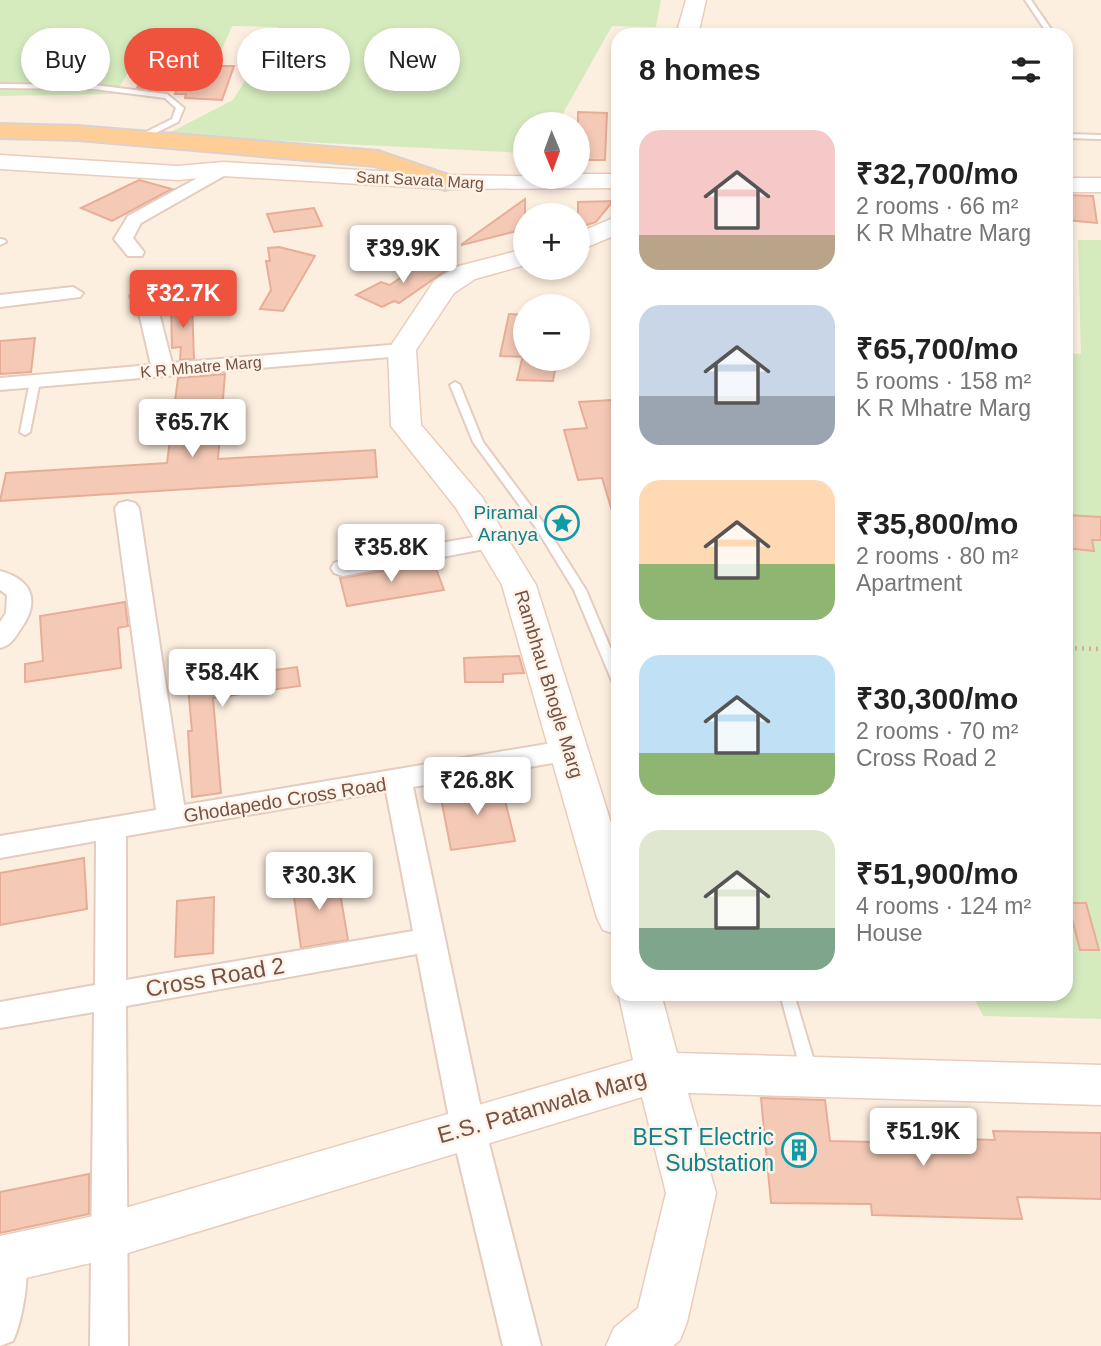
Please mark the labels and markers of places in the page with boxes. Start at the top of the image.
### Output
pin: ₹39.9K [346,226,460,285]
pin: ₹32.7K [126,270,240,330]
pin: ₹65.7K [135,400,249,459]
place label: Piramal Aranya [474,502,538,545]
place icon: Piramal Aranya [543,504,581,542]
pin: ₹35.8K [334,524,448,584]
pin: ₹58.4K [165,650,279,709]
pin: ₹26.8K [420,758,534,817]
pin: ₹30.3K [262,852,376,912]
pin: ₹51.9K [866,1108,980,1168]
place label: BEST Electric Substation [633,1124,774,1176]
building icon: BEST Electric Substation [780,1131,818,1169]

